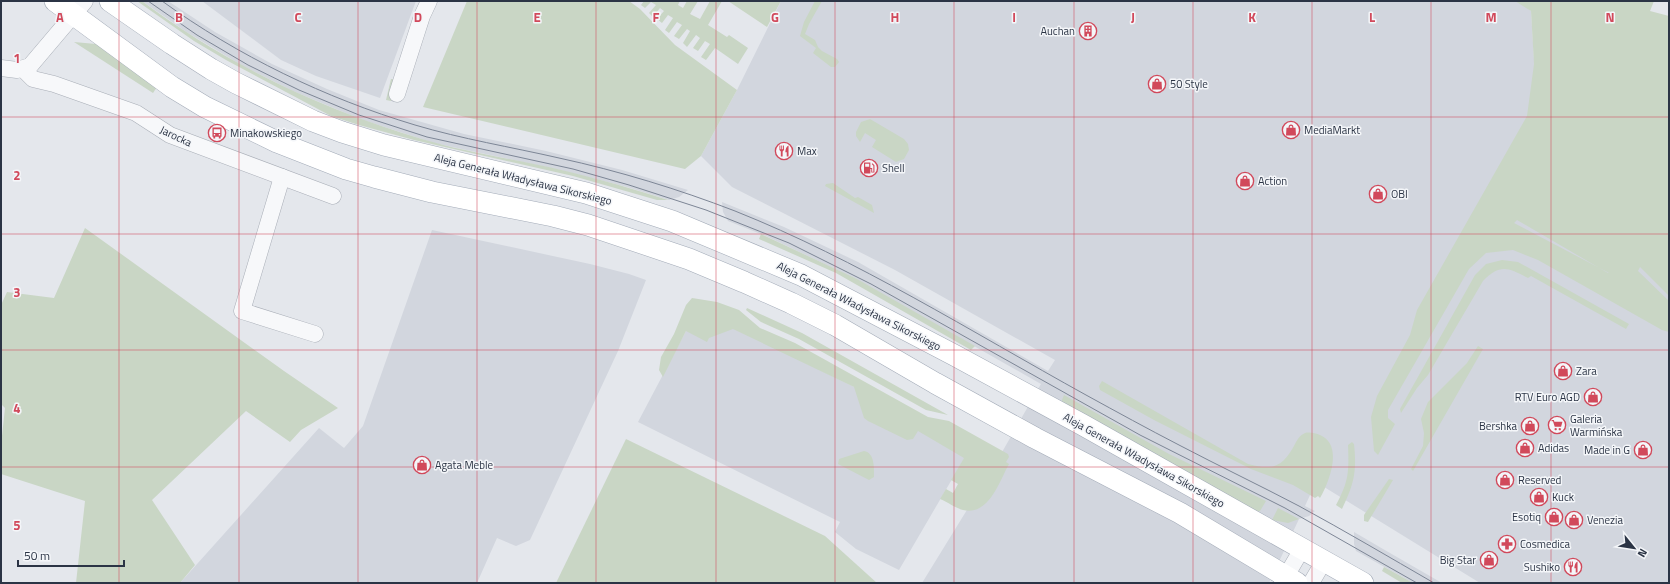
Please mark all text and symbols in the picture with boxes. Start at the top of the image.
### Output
text: A [56,7,64,27]
text: B [175,7,183,27]
text: C [294,7,302,27]
text: D [414,7,422,27]
text: E [533,7,541,27]
text: F [653,7,660,27]
text: G [771,7,779,27]
text: H [891,7,899,27]
text: I [1012,7,1016,27]
text: J [1131,7,1135,27]
text: K [1248,7,1256,27]
text: L [1369,7,1375,27]
text: M [1485,7,1497,27]
text: N [1605,7,1615,27]
building icon: Auchan [1078,21,1098,41]
place label: Auchan [1040,23,1075,39]
text: 1 [13,48,21,68]
shop icon: 50 Style [1147,74,1167,94]
place label: 50 Style [1170,76,1208,92]
shop icon: MediaMarkt [1281,120,1301,140]
street label: Jarocka [157,122,195,151]
place label: MediaMarkt [1304,122,1360,138]
bus stop icon: Minakowskiego [207,123,227,143]
place label: Minakowskiego [230,125,302,141]
restaurant icon: Max [774,141,794,161]
place label: Max [797,143,817,159]
street label: Aleja Generała Władysława Sikorskiego [433,149,614,209]
fuel station icon: Shell [859,158,879,178]
place label: Shell [882,160,905,176]
text: 2 [13,165,21,185]
shop icon: Action [1235,171,1255,191]
place label: Action [1258,173,1287,189]
shop icon: OBI [1368,184,1388,204]
place label: OBI [1391,186,1408,202]
street label: Aleja Generała Władysława Sikorskiego [774,257,944,355]
text: 3 [13,282,21,302]
shop icon: Zara [1553,361,1573,381]
place label: Zara [1576,363,1597,379]
shop icon: RTV Euro AGD [1583,387,1603,407]
place label: RTV Euro AGD [1515,389,1580,405]
text: 4 [13,398,21,418]
street label: Aleja Generała Władysława Sikorskiego [1060,409,1228,511]
place label: Galeria Warmińska [1570,411,1623,440]
supermarket icon: Galeria Warmińska [1547,415,1567,435]
shop icon: Bershka [1520,416,1540,436]
place label: Bershka [1479,418,1517,434]
shop icon: Adidas [1515,438,1535,458]
place label: Adidas [1538,440,1569,456]
shop icon: Made in G [1633,440,1653,460]
place label: Made in G [1584,442,1630,458]
shop icon: Agata Meble [412,455,432,475]
place label: Agata Meble [435,457,493,473]
shop icon: Reserved [1495,470,1515,490]
place label: Reserved [1518,472,1561,488]
shop icon: Kuck [1529,487,1549,507]
place label: Kuck [1552,489,1575,505]
shop icon: Esotiq [1544,507,1564,527]
place label: Esotiq [1512,509,1541,525]
shop icon: Venezia [1564,510,1584,530]
place label: Venezia [1587,512,1623,528]
text: 5 [13,515,21,535]
north arrow [1614,528,1654,568]
pharmacy icon: Cosmedica [1497,534,1517,554]
place label: Cosmedica [1520,536,1571,552]
scale bar [18,542,124,568]
text: 50 m [24,546,50,565]
text: N [1634,546,1651,560]
shop icon: Big Star [1479,550,1499,570]
place label: Big Star [1440,552,1476,568]
restaurant icon: Sushiko [1563,557,1583,577]
place label: Sushiko [1524,559,1560,575]

